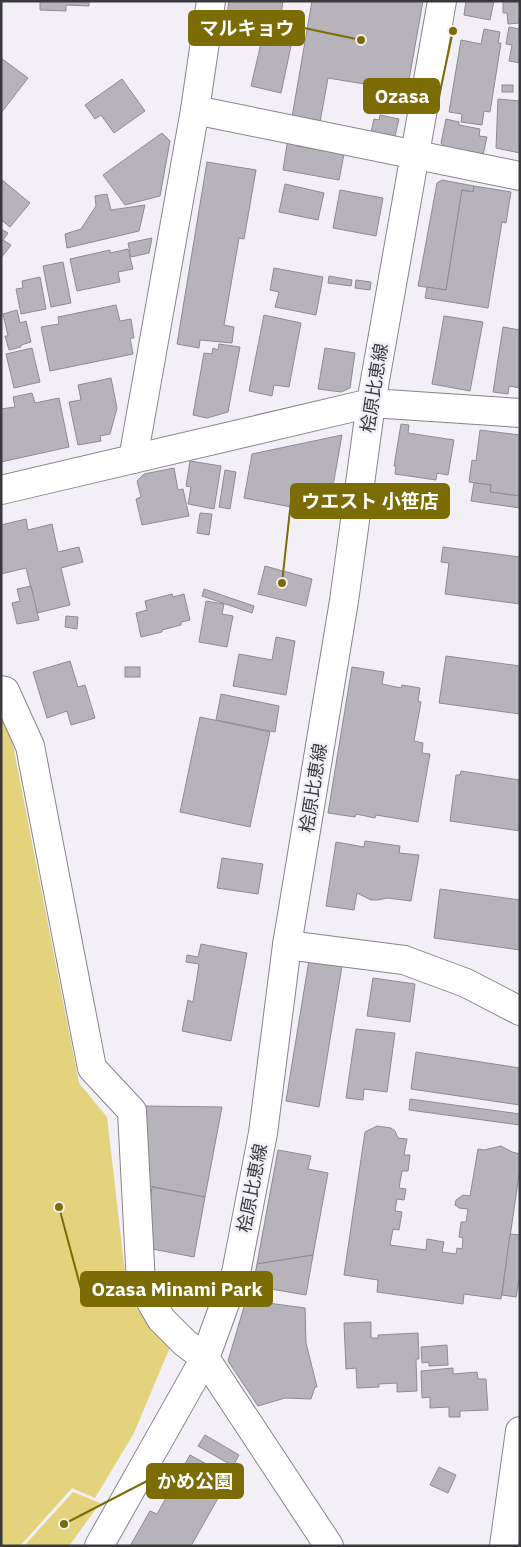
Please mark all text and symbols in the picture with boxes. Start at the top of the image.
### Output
callout: マルキョウ [189,11,304,45]
text: マルキョウ [199,16,295,40]
callout: Ozasa [364,79,439,113]
text: Ozasa [375,84,429,108]
street label: 桧原比恵線 [356,342,392,434]
callout: ウエスト 小笹店 [291,484,449,518]
text: ウエスト 小笹店 [301,489,439,513]
street label: 桧原比恵線 [295,742,331,834]
street label: 桧原比恵線 [232,1142,272,1234]
callout: Ozasa Minami Park [81,1272,272,1306]
text: Ozasa Minami Park [92,1277,262,1301]
callout: かめ公園 [147,1464,243,1498]
text: かめ公園 [157,1469,233,1493]

